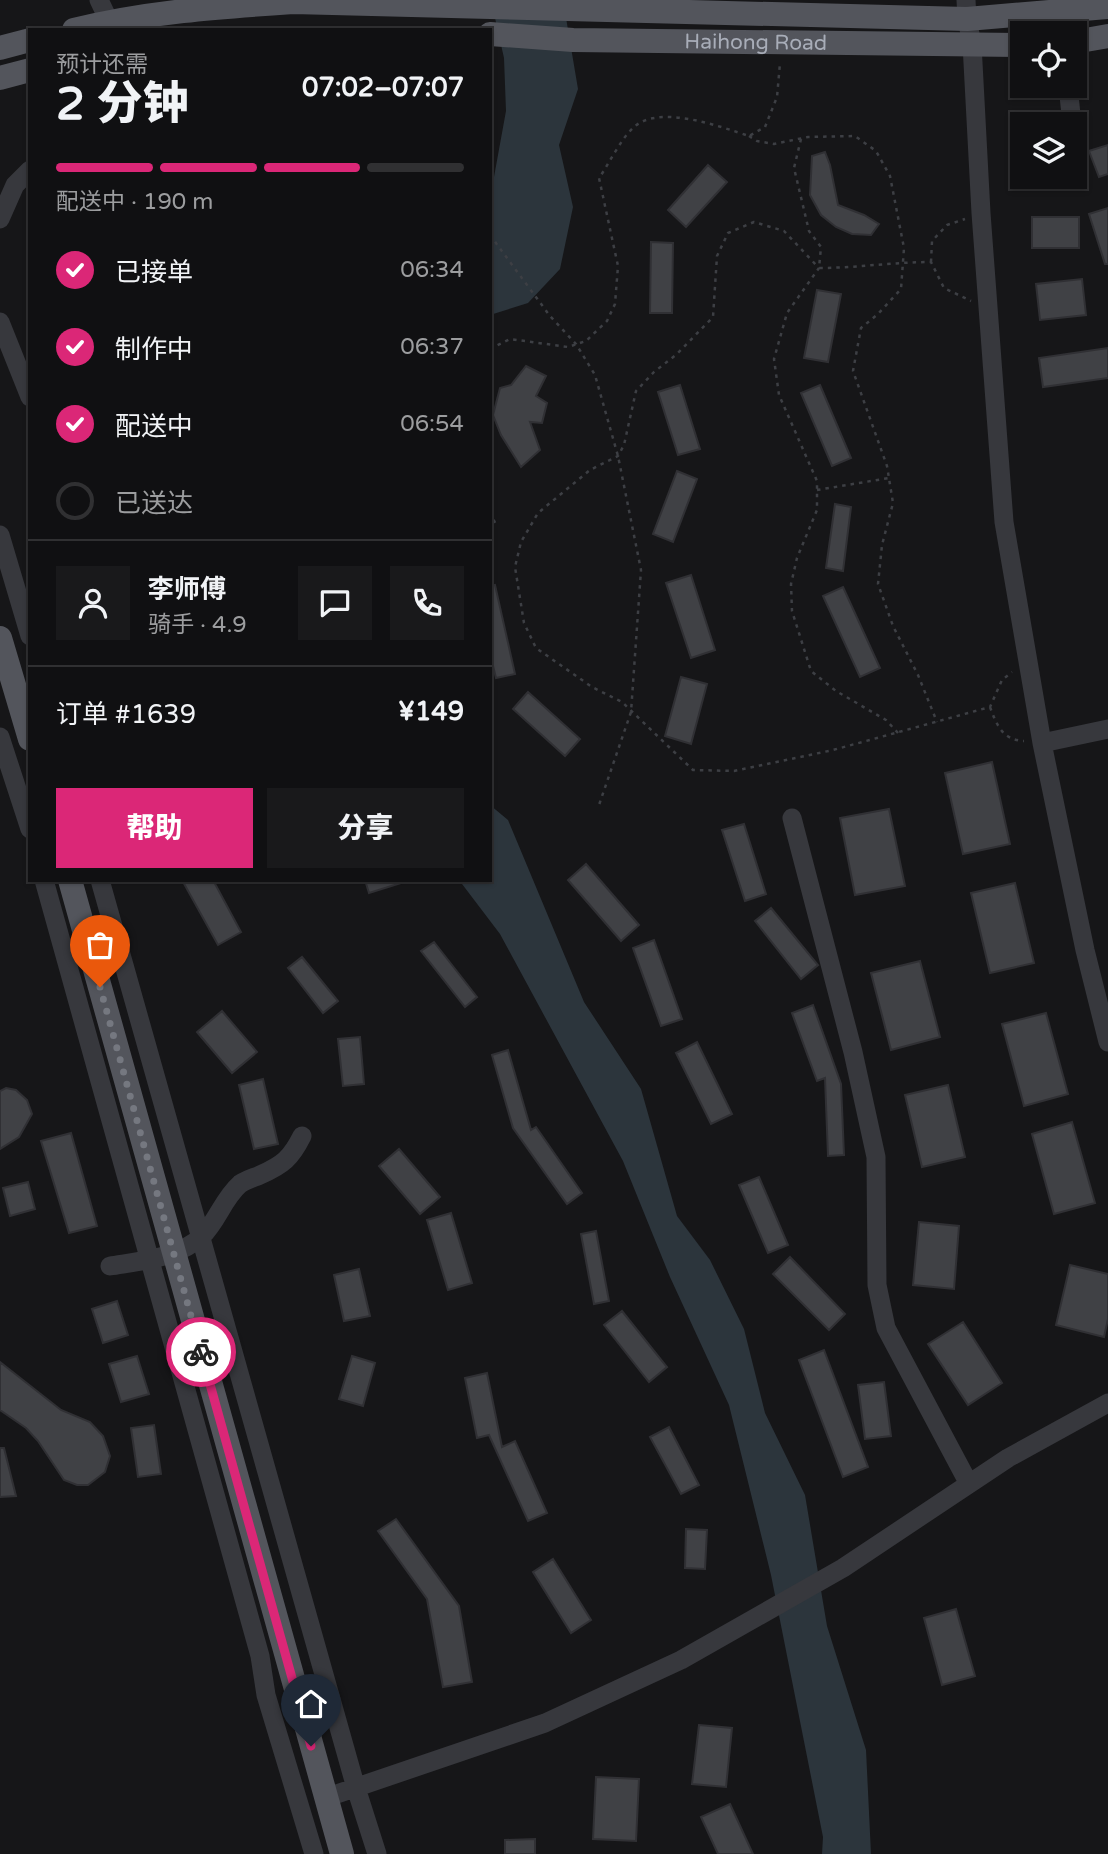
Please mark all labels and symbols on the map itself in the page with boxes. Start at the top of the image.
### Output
street label: Haihong Road [684,29,827,56]
pin [70,915,130,987]
courier [166,1317,236,1387]
pin [281,1674,341,1746]

